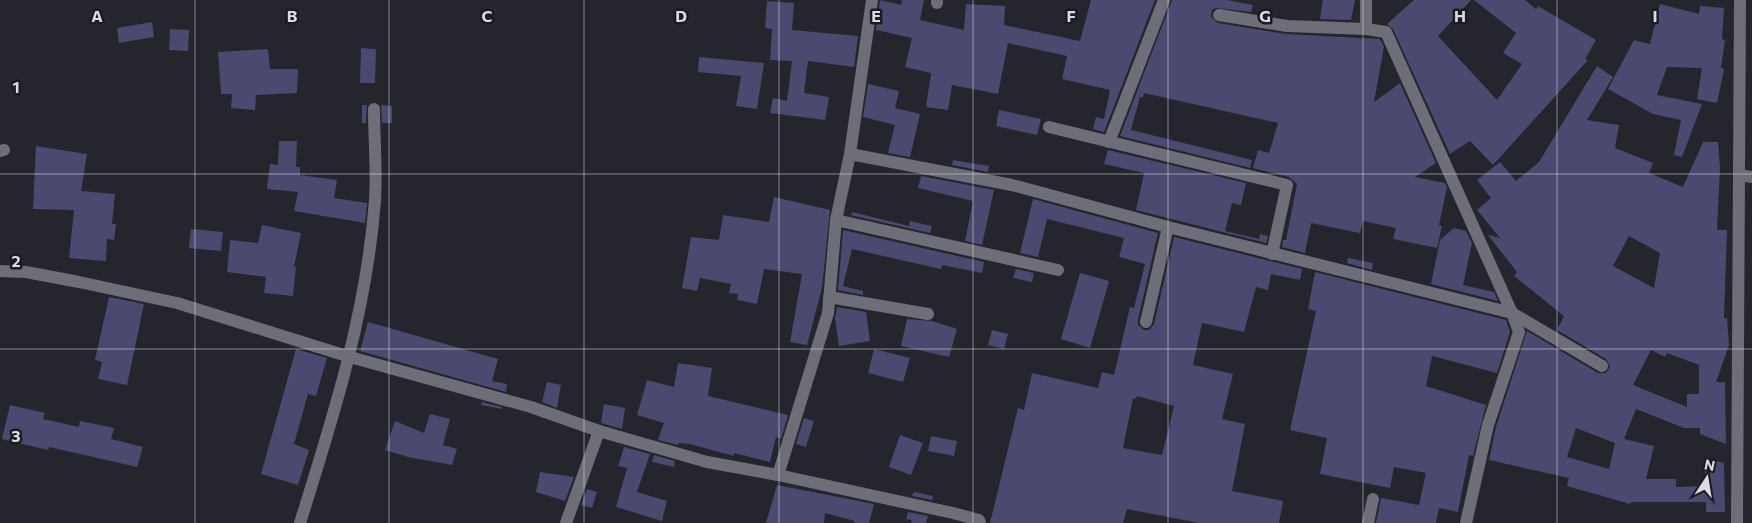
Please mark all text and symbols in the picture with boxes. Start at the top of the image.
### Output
text: A [91,6,103,25]
text: B [287,6,298,25]
text: C [482,6,493,25]
text: D [675,6,687,25]
text: E [871,6,881,25]
text: F [1066,6,1076,25]
text: G [1259,6,1271,25]
text: H [1454,6,1466,25]
text: I [1652,6,1658,25]
text: 1 [12,77,20,96]
text: 2 [11,251,21,270]
text: 3 [11,426,21,445]
north arrow [1682,453,1732,503]
text: N [1703,455,1717,474]

